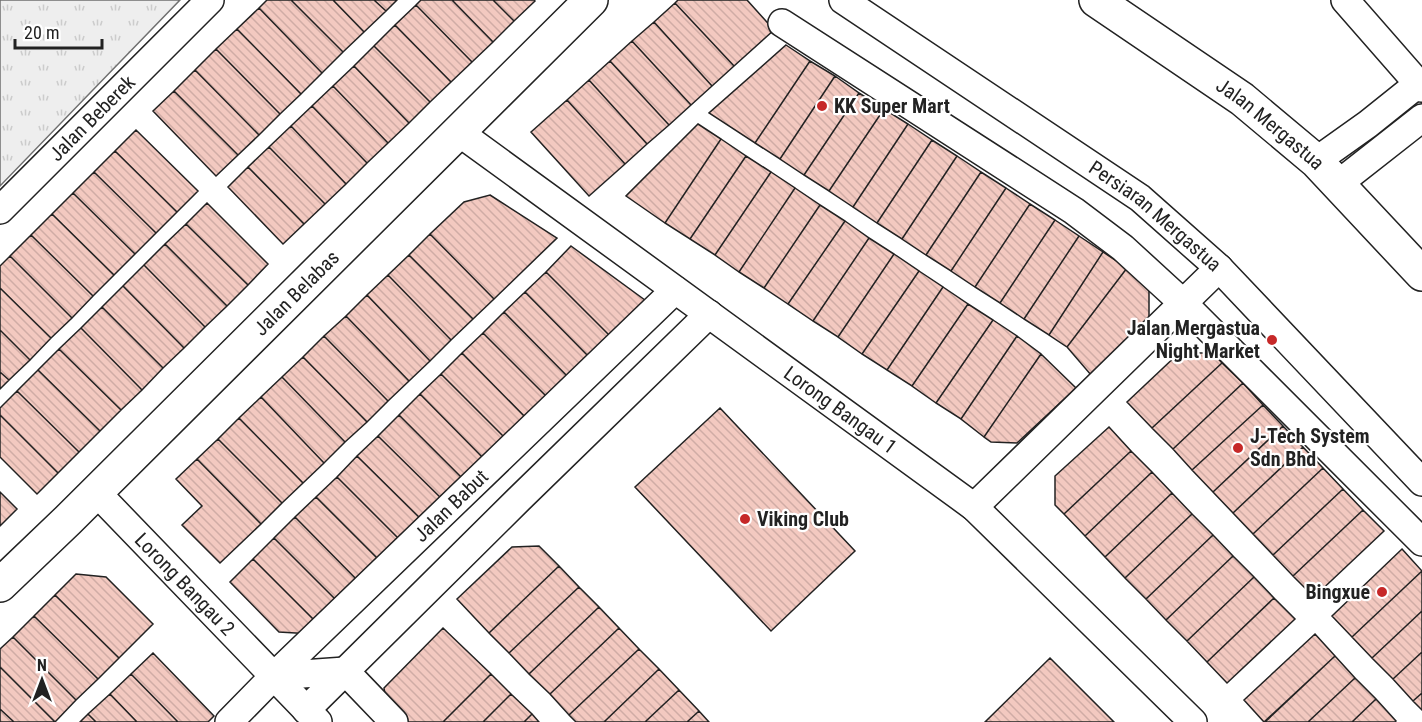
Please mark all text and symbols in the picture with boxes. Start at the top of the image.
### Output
scale bar [15,12,102,50]
text: 20 m [24,22,59,43]
street label: Jalan Beberek [44,70,140,166]
street label: Jalan Mergastua [1212,73,1330,174]
place label: KK Super Mart [834,94,950,118]
marker: KK Super Mart [815,99,829,113]
street label: Persiaran Mergastua [1084,155,1226,276]
street label: Jalan Belabas [249,245,344,341]
place label: Jalan Mergastua Night Market [1127,316,1260,363]
marker: Jalan Mergastua Night Market [1265,333,1279,347]
street label: Lorong Bangau 1 [779,361,901,459]
place label: J-Tech System Sdn Bhd [1250,424,1370,471]
marker: J-Tech System Sdn Bhd [1231,441,1245,455]
street label: Jalan Babut [409,464,493,547]
place label: Viking Club [757,507,849,531]
marker: Viking Club [738,512,752,526]
street label: Lorong Bangau 2 [130,528,240,641]
place label: Bingxue [1305,580,1370,604]
marker: Bingxue [1375,585,1389,599]
north arrow [12,650,72,710]
text: N [37,656,47,675]

